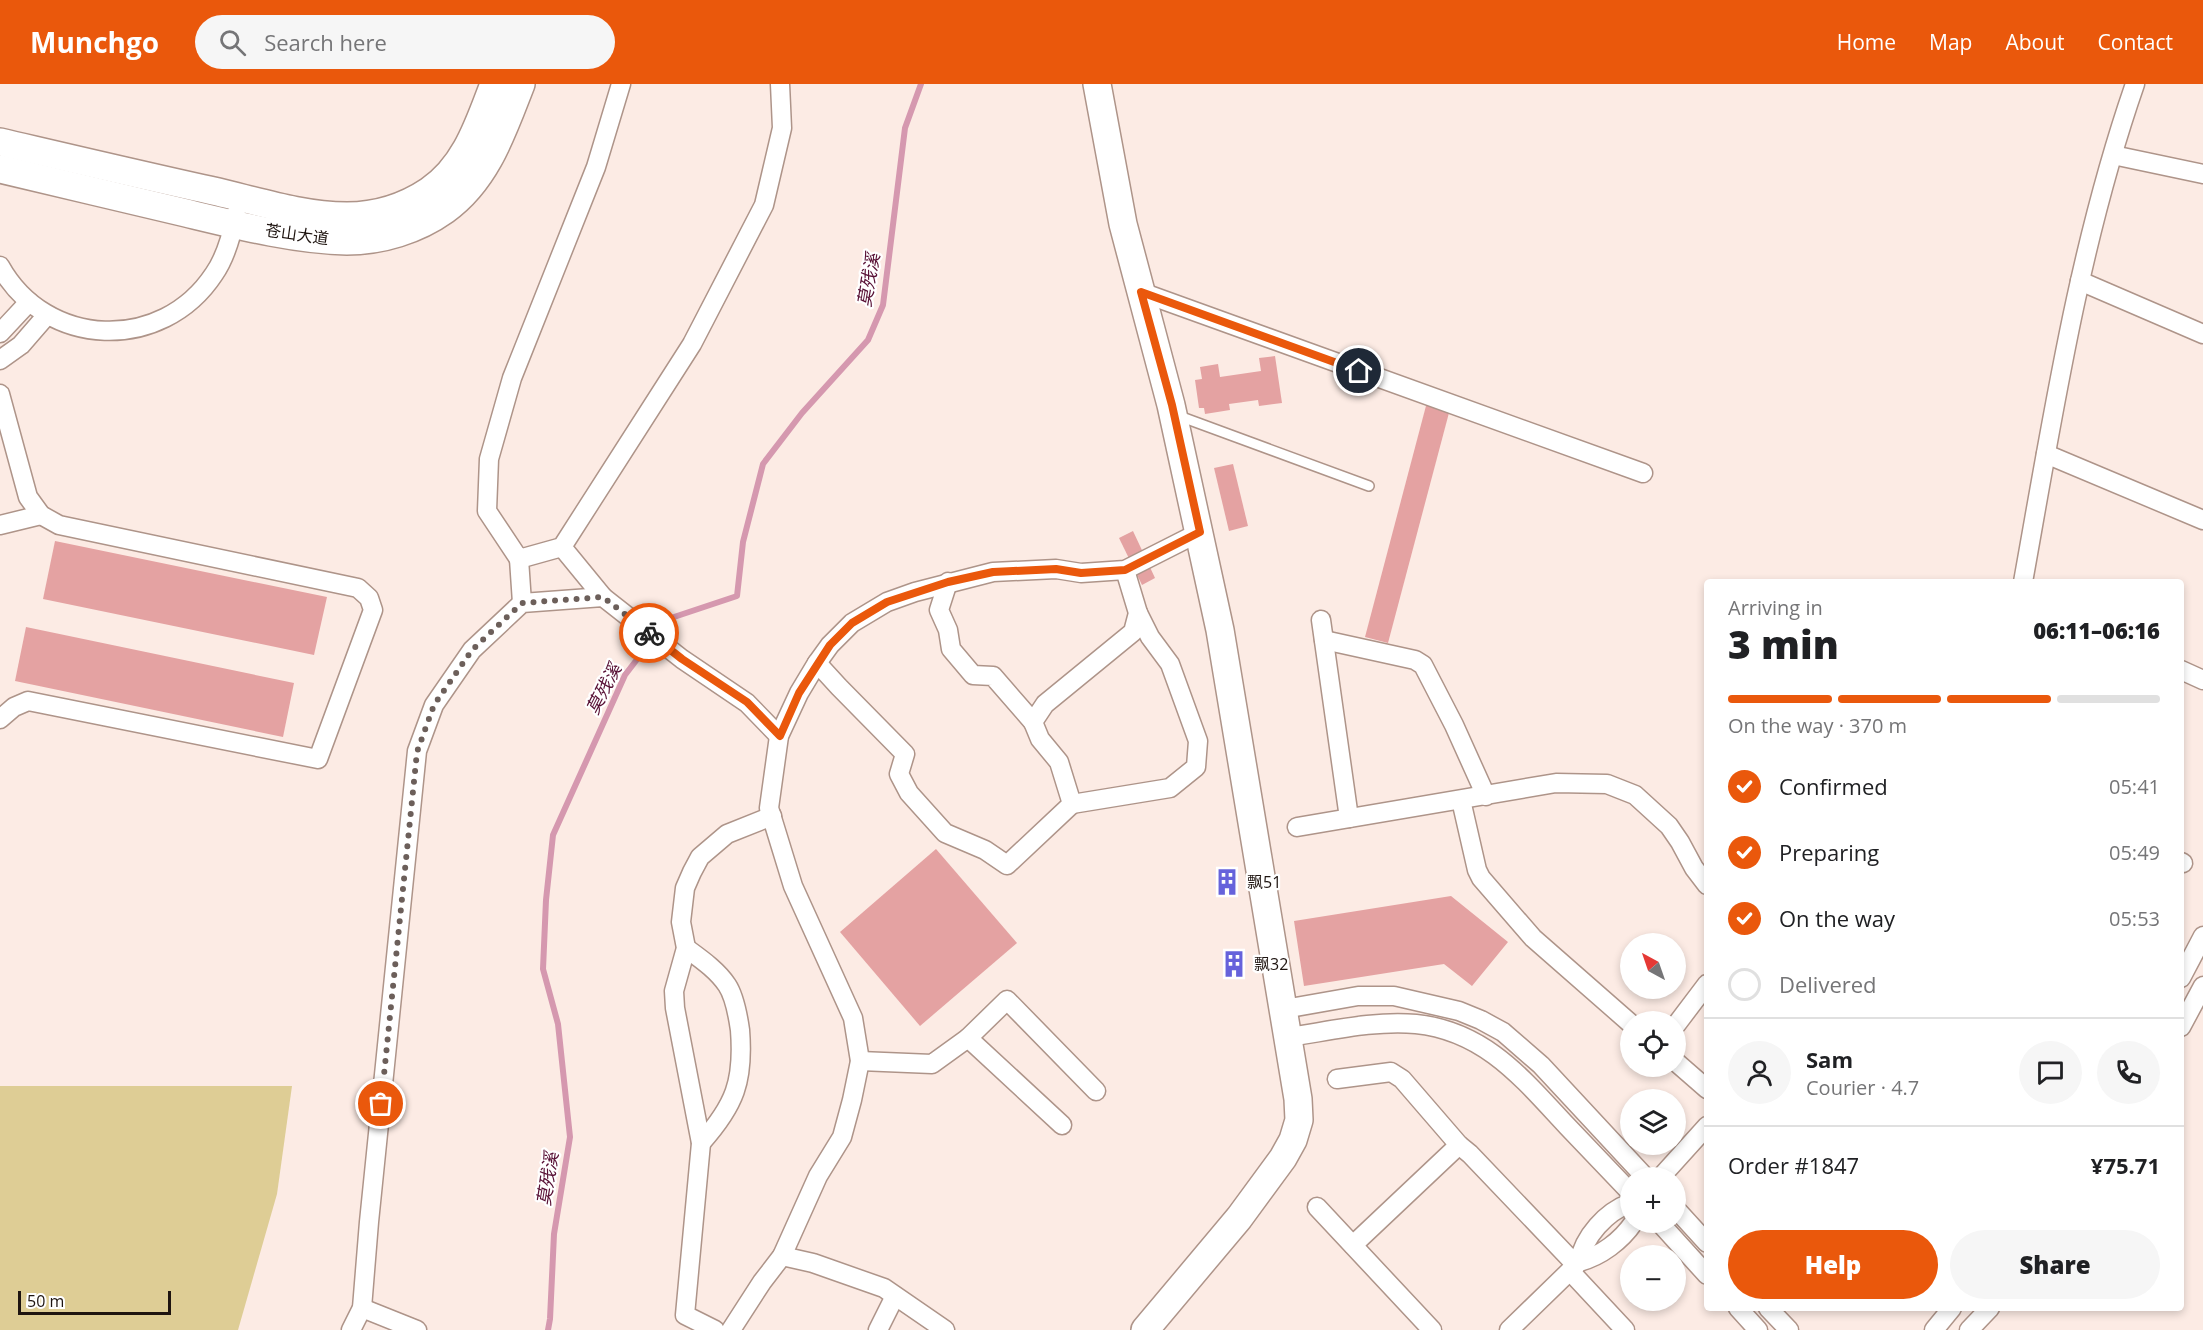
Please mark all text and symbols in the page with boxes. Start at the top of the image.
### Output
search box [195,15,615,69]
text: Munchgo [30,23,159,61]
icon: search [216,26,249,59]
text: Search here [264,27,387,57]
text: Home [1837,28,1896,56]
text: Map [1929,28,1972,56]
text: About [2005,28,2065,56]
text: Contact [2098,28,2173,56]
street label: 苍山大道 [264,219,330,249]
water label: 莫残溪 [852,249,885,308]
pin [1333,345,1384,396]
icon: home [1342,354,1375,387]
text: Arriving in [1728,594,1823,621]
courier [619,603,679,663]
text: 06:11–06:16 [2033,615,2160,645]
icon: bike [633,617,666,650]
text: 3 min [1728,617,1839,670]
water label: 莫残溪 [580,657,627,718]
text: On the way · 370 m [1728,712,1907,739]
icon: check [1728,770,1761,803]
text: Confirmed [1779,771,1888,801]
text: 05:41 [2109,773,2160,800]
icon: check [1728,836,1761,869]
text: Preparing [1779,837,1879,867]
text: 05:49 [2109,839,2160,866]
building icon: 飘51 [1212,867,1242,897]
place label: 飘51 [1247,871,1281,893]
icon: check [1728,902,1761,935]
text: On the way [1779,903,1895,933]
text: 05:53 [2109,905,2160,932]
north arrow [1620,933,1686,999]
map controls [1620,933,1686,1311]
building icon: 飘32 [1219,949,1249,979]
place label: 飘32 [1254,953,1288,975]
text: Delivered [1779,969,1877,999]
button: locate [1620,1011,1686,1077]
button: person [1728,1041,1791,1104]
button: chat [2019,1041,2082,1104]
button: phone [2097,1041,2160,1104]
text: Sam [1806,1044,1853,1074]
text: Courier · 4.7 [1806,1074,1919,1101]
pin [355,1078,406,1129]
icon: bag [364,1087,397,1120]
button: layers [1620,1089,1686,1155]
water label: 莫残溪 [531,1148,563,1207]
text: Order #1847 [1728,1150,1859,1180]
text: ¥75.71 [2091,1150,2160,1180]
button: + [1620,1167,1686,1233]
button: Help [1728,1230,1938,1299]
button: Share [1950,1230,2160,1299]
button: − [1620,1245,1686,1311]
scale bar [18,1288,171,1316]
text: 50 m [27,1290,64,1312]

